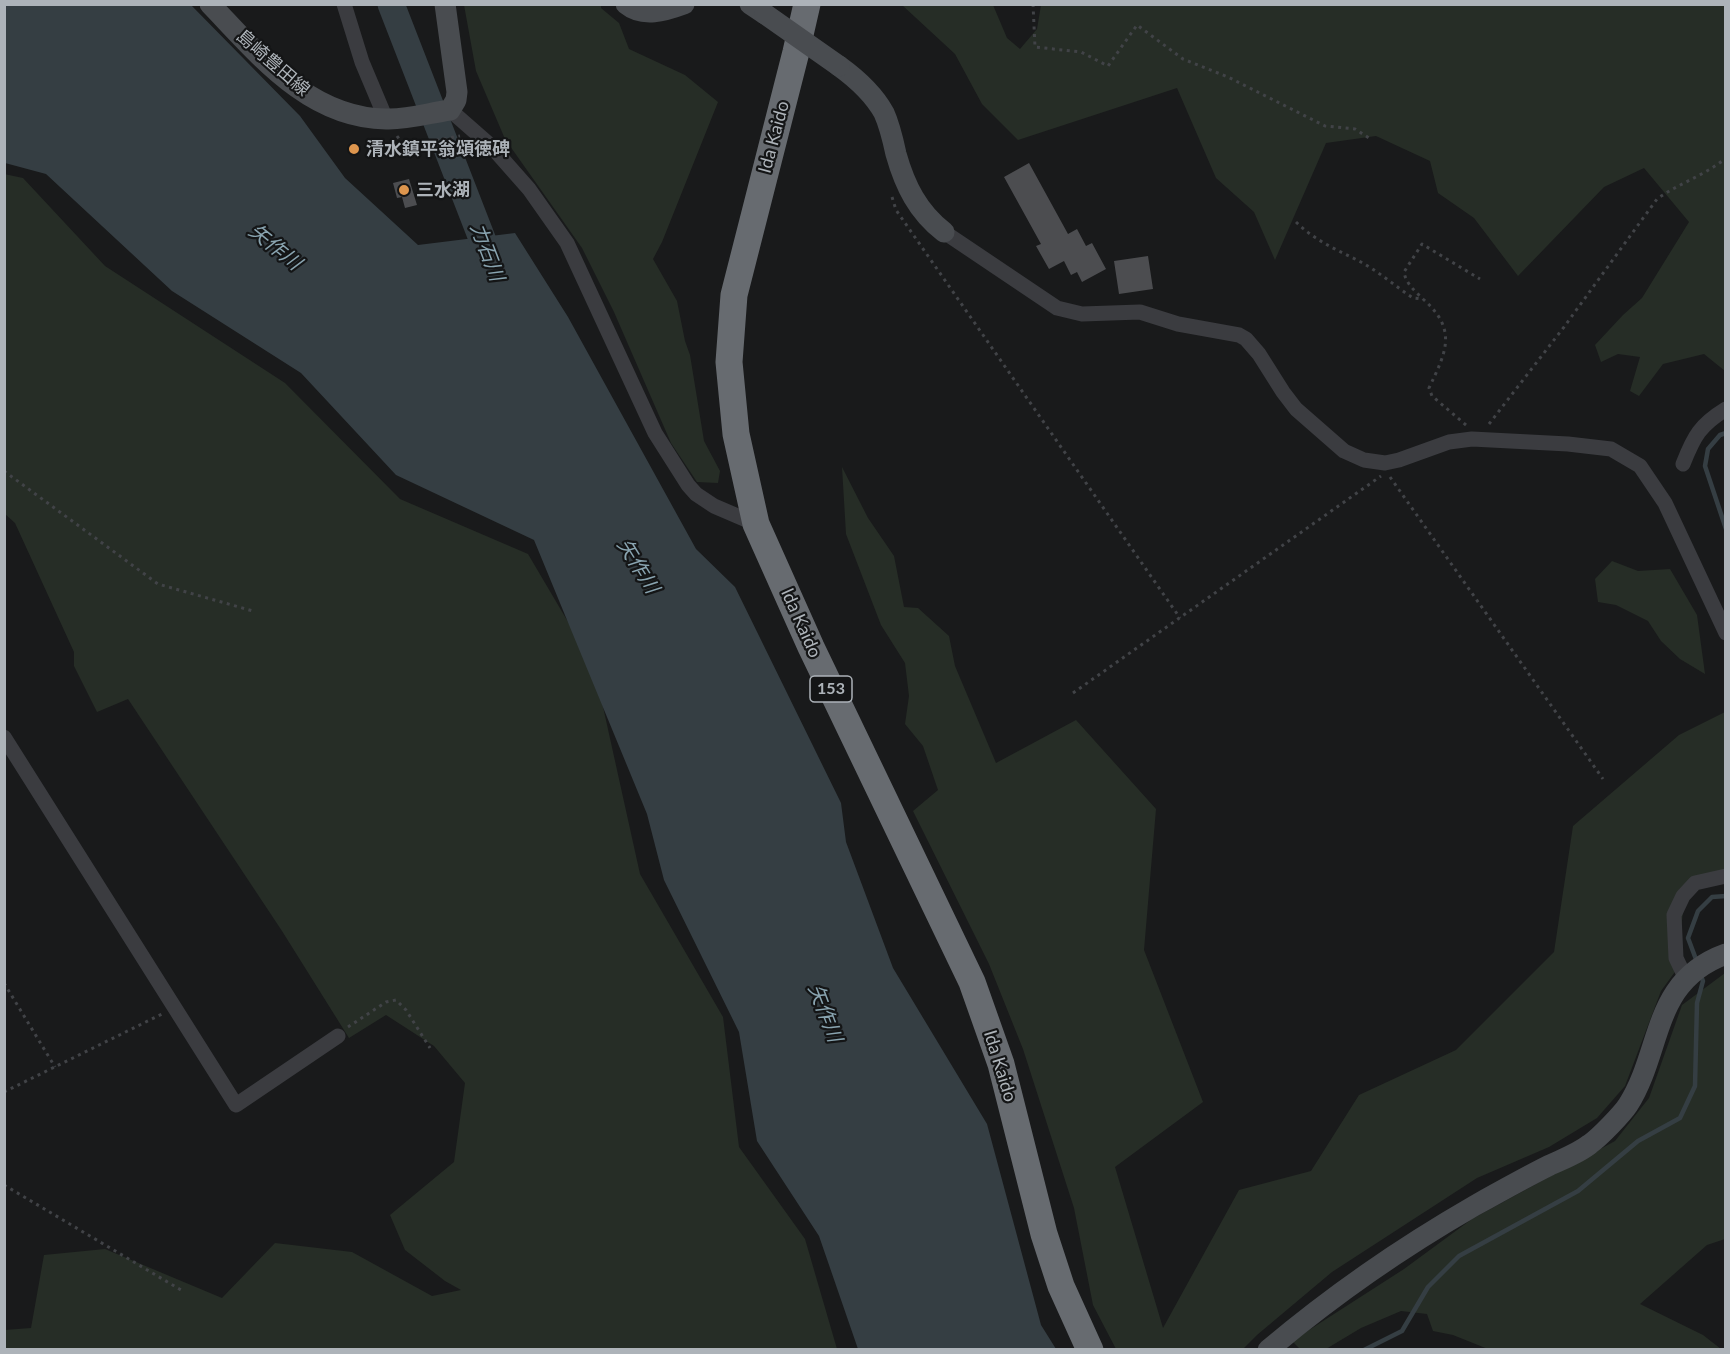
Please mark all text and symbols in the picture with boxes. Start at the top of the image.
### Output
street label: 島崎豊田線 [232,25,314,101]
street label: Ida Kaido [754,99,794,175]
place label: 清水鎮平翁頌徳碑 [366,138,510,160]
marker: 清水鎮平翁頌徳碑 [347,142,361,156]
place label: 三水湖 [416,179,470,201]
marker: 三水湖 [397,183,411,197]
water label: 矢作川 [244,219,306,275]
water label: 力石川 [465,220,509,284]
water label: 矢作川 [612,534,664,598]
street label: Ida Kaido [776,585,826,661]
road number: 153 [810,676,852,702]
water label: 矢作川 [803,981,847,1045]
street label: Ida Kaido [979,1028,1021,1104]

